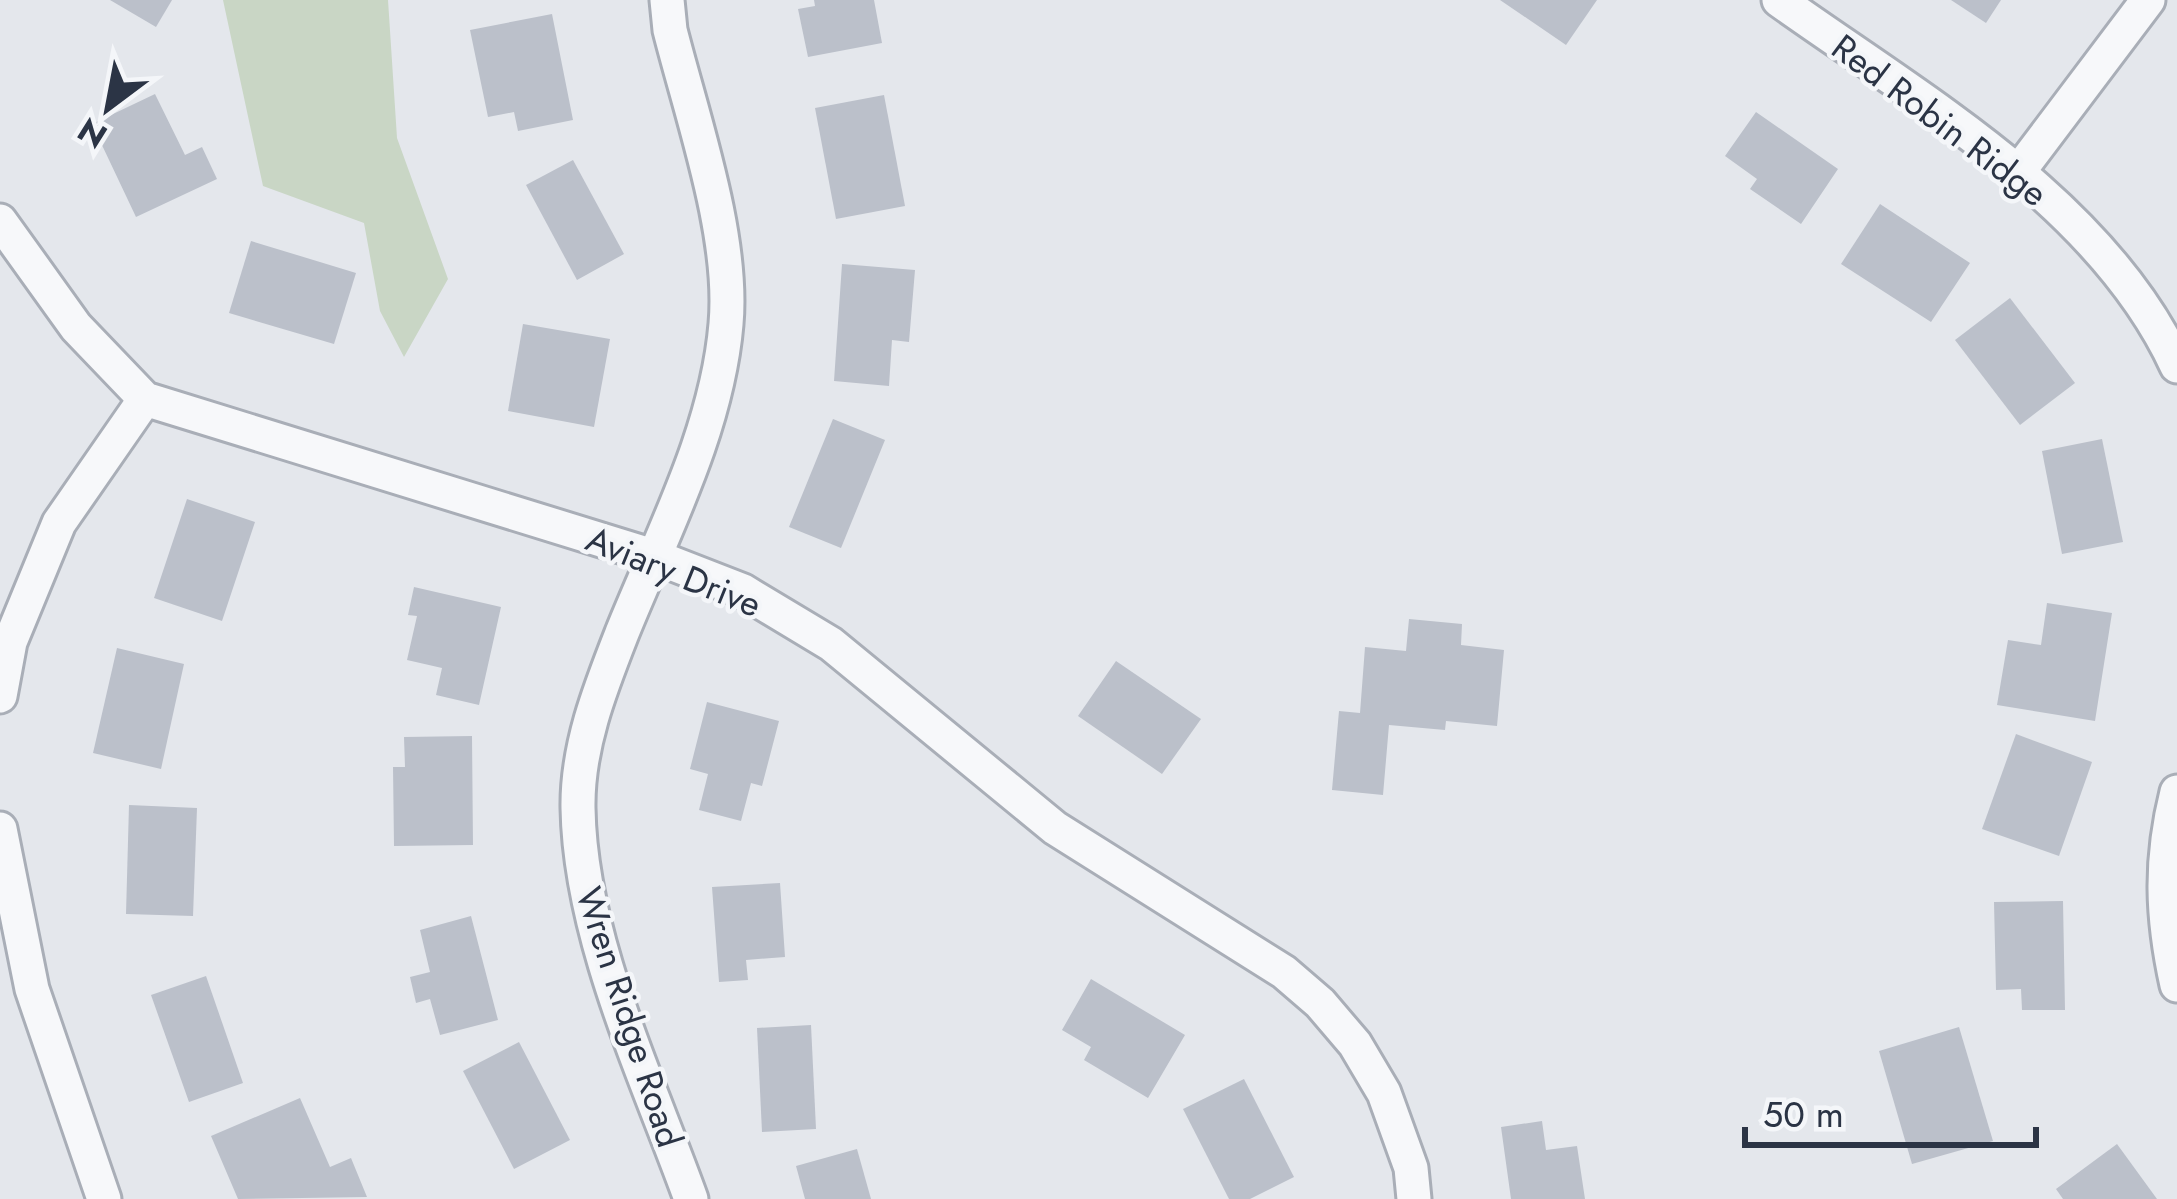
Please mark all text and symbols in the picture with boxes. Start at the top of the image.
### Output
street label: Red Robin Ridge [1821,21,2059,219]
north arrow [48,48,168,168]
text: N [69,106,116,160]
street label: Aviary Drive [579,512,769,630]
street label: Wren Ridge Road [563,880,697,1154]
scale bar [1745,1073,2036,1147]
text: 50 m [1763,1088,1844,1140]

